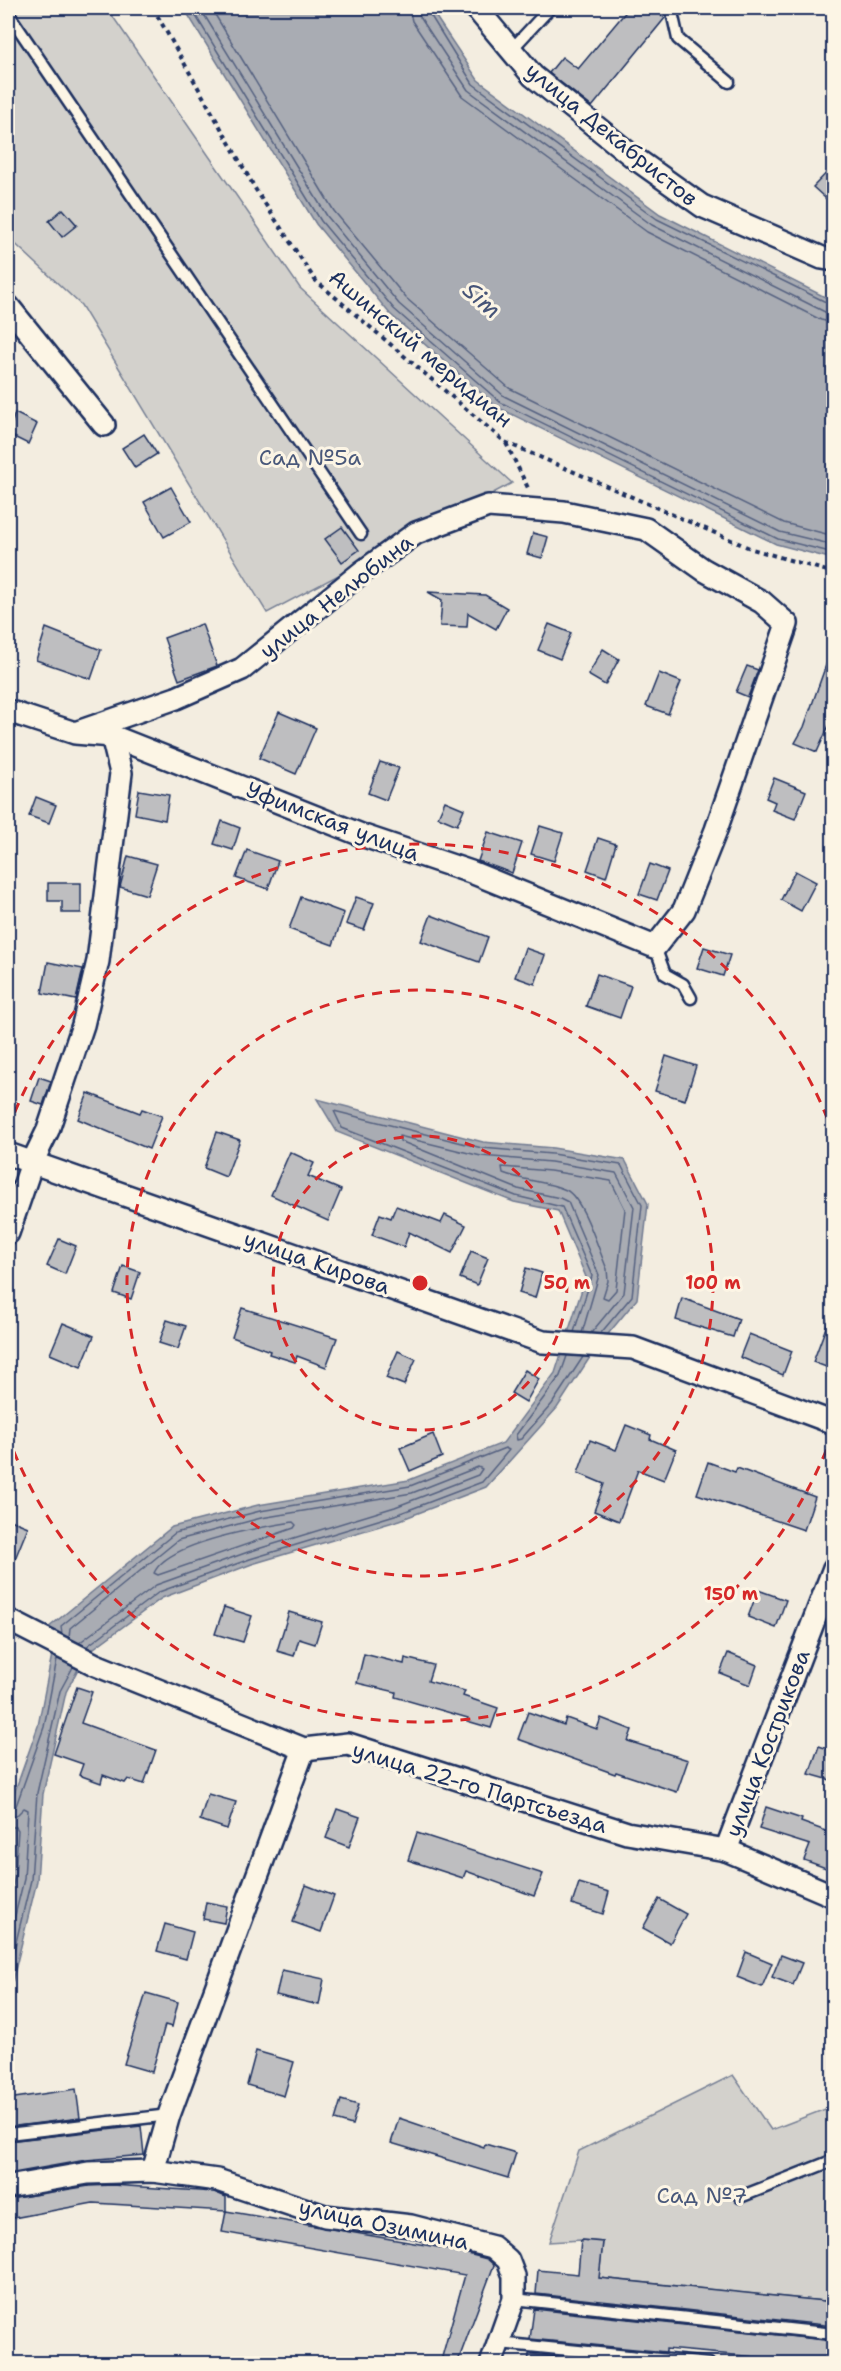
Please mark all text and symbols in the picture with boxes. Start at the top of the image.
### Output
street label: улица Декабристов [520,56,704,213]
street label: Ашинский меридиан [323,263,519,434]
water label: Sim [456,274,508,326]
park label: Сад №5а [259,443,362,472]
street label: улица Нелюбина [254,527,419,665]
street label: Уфимская улица [242,775,424,868]
street label: улица Кирова [240,1224,394,1301]
text: 50 m [544,1271,591,1295]
text: 100 m [685,1271,741,1295]
centre of rings [410,1273,430,1293]
text: 150 m [704,1582,759,1606]
street label: улица Кострикова [718,1645,817,1841]
street label: улица 22-го Партсъезда [349,1735,611,1840]
park label: Сад №7 [657,2181,747,2210]
street label: улица Озимина [296,2192,472,2257]

